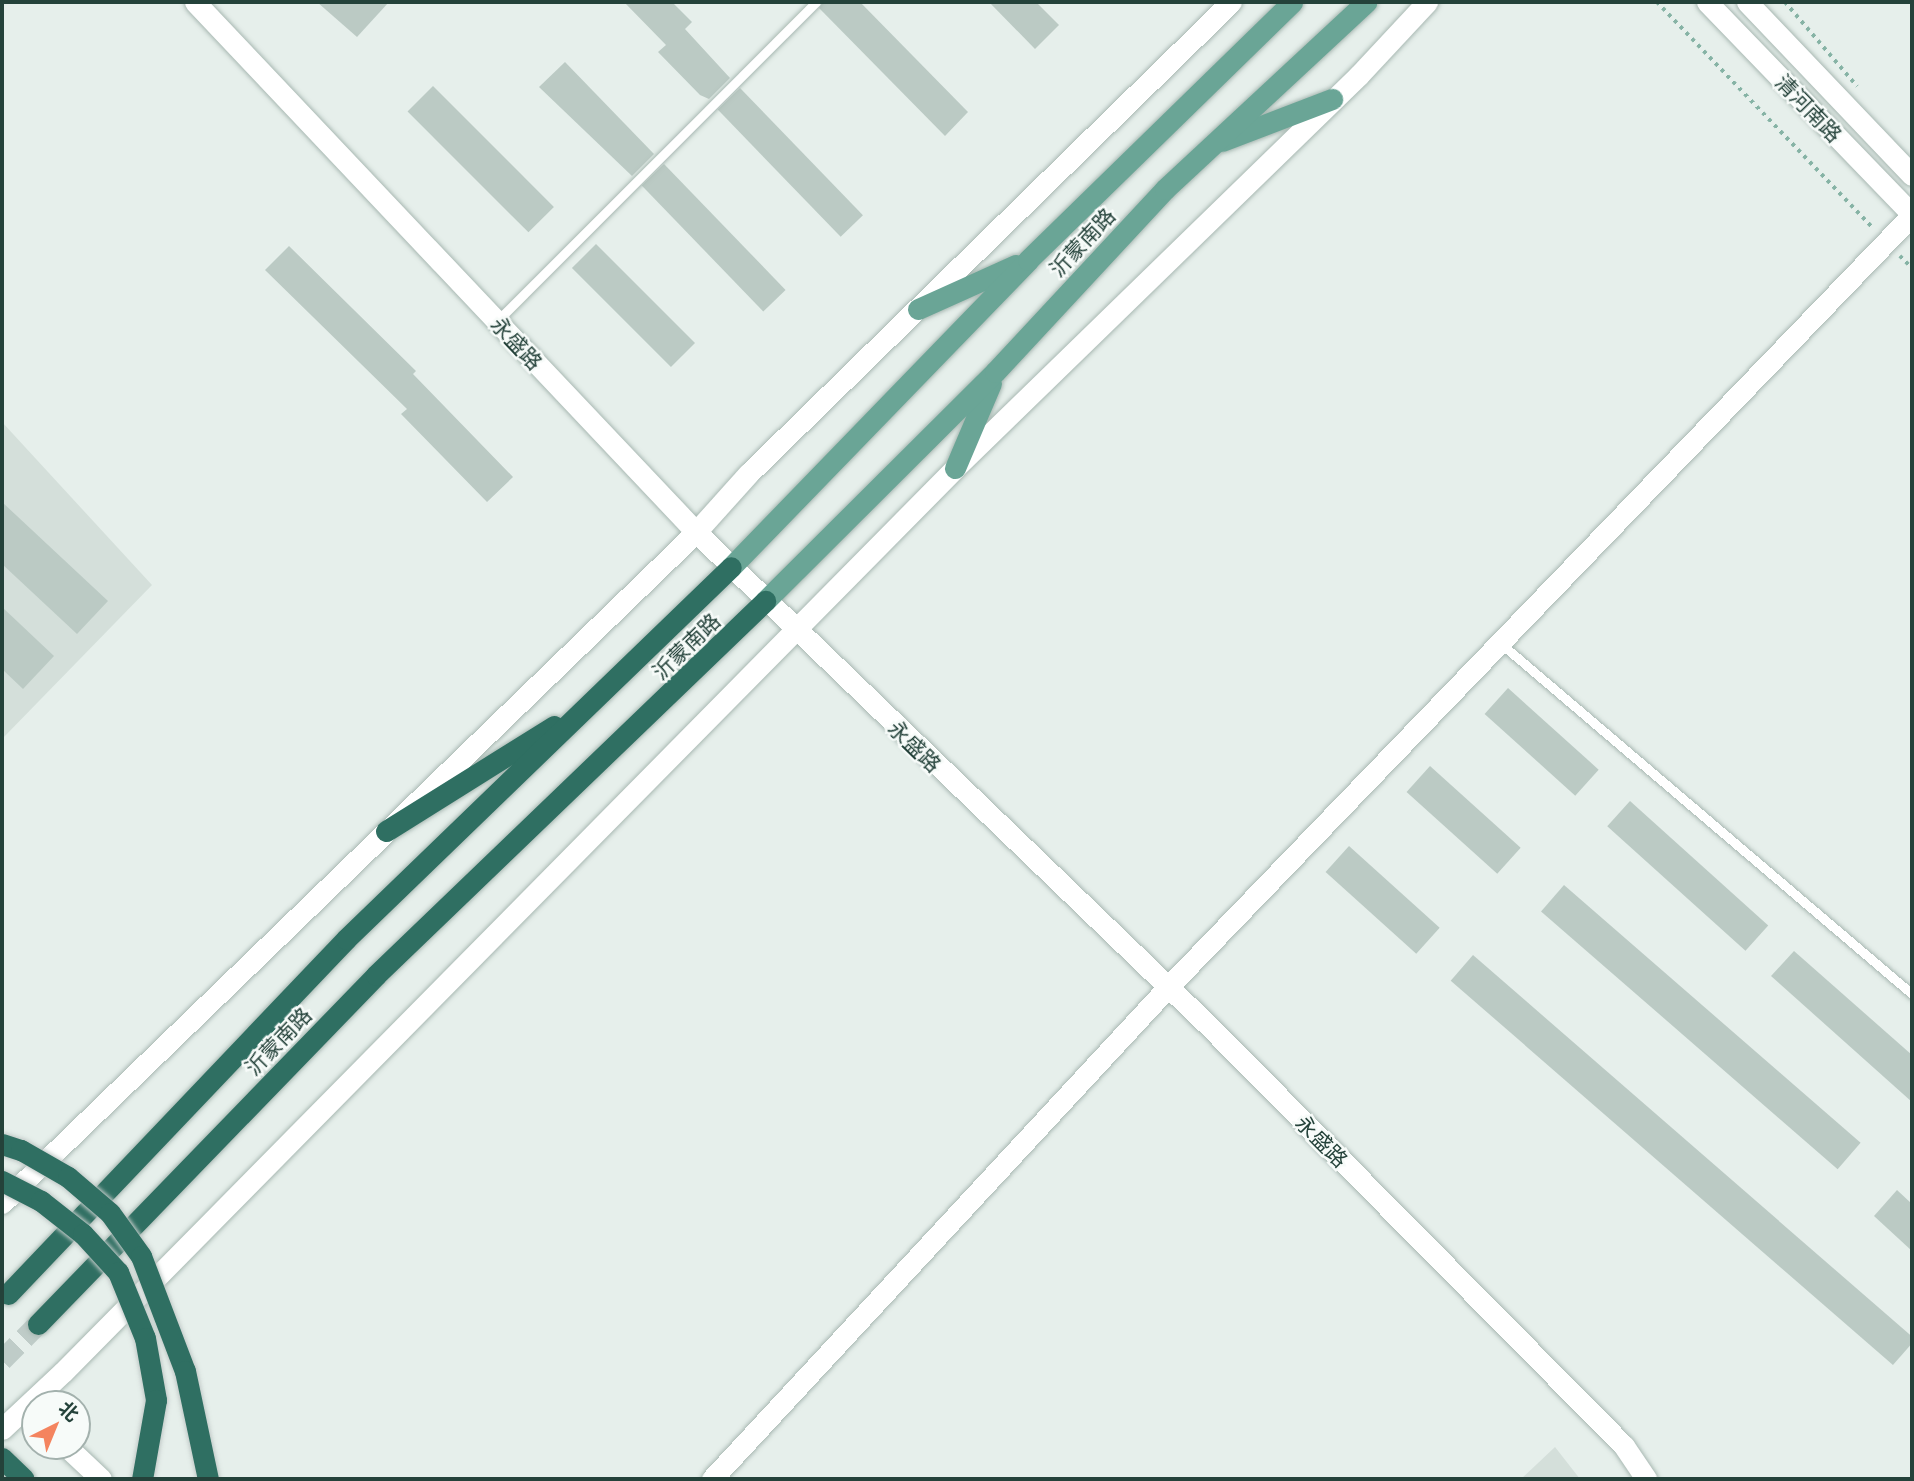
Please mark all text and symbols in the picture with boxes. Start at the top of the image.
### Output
street label: 清河南路 [1771,69,1847,147]
street label: 沂蒙南路 [1044,203,1120,281]
street label: 永盛路 [486,311,548,375]
street label: 沂蒙南路 [647,608,725,684]
street label: 永盛路 [884,715,946,777]
street label: 沂蒙南路 [240,1002,316,1080]
street label: 永盛路 [1291,1110,1353,1172]
north arrow [21,1390,91,1460]
text: 北 [54,1396,84,1426]

